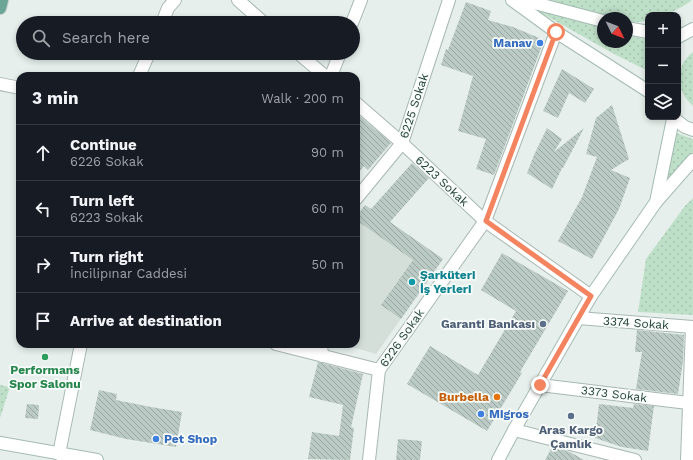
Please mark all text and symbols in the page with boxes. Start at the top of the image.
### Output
north arrow [597,12,633,48]
map controls [645,12,681,120]
button: + [645,12,681,48]
search box [16,16,360,60]
route start [547,23,565,41]
icon: search [30,27,52,49]
text: Search here [62,29,150,47]
place label: Manav [493,36,532,50]
marker: Manav [535,38,545,48]
button: − [645,48,681,84]
street label: 6225 Sokak [397,72,431,140]
button: layers [645,84,681,120]
text: 3 min [32,88,78,108]
text: Walk · 200 m [261,91,344,106]
text: Continue [70,136,137,154]
icon: ahead [32,142,54,164]
text: 90 m [311,145,344,160]
street label: 6223 Sokak [413,153,472,209]
text: 6226 Sokak [70,154,144,169]
text: Turn left [70,192,134,210]
icon: left [32,198,54,220]
text: 60 m [311,201,344,216]
text: 6223 Sokak [70,210,143,225]
text: Turn right [70,248,143,266]
icon: right [32,254,54,276]
text: 50 m [312,257,344,272]
text: İncilipınar Caddesi [70,266,187,281]
place label: Şarküteri İş Yerleri [420,268,475,296]
marker: Şarküteri İş Yerleri [407,277,417,287]
street label: 6226 Sokak [377,306,427,370]
icon: arrive [32,310,54,332]
text: Arrive at destination [70,312,222,330]
street label: 3374 Sokak [603,314,670,332]
place label: Garanti Bankası [441,317,535,331]
marker: Garanti Bankası [538,319,548,329]
marker: Performans Spor Salonu [40,352,50,362]
place label: Performans Spor Salonu [9,363,81,391]
route end [531,376,549,394]
street label: 3373 Sokak [580,383,648,405]
place label: Burbella [439,390,489,404]
marker: Burbella [492,392,502,402]
place label: Migros [489,407,529,421]
marker: Migros [476,409,486,419]
marker: Aras Kargo Çamlık [566,411,576,421]
place label: Aras Kargo Çamlık [539,423,603,451]
place label: Pet Shop [164,432,218,446]
marker: Pet Shop [151,434,161,444]

